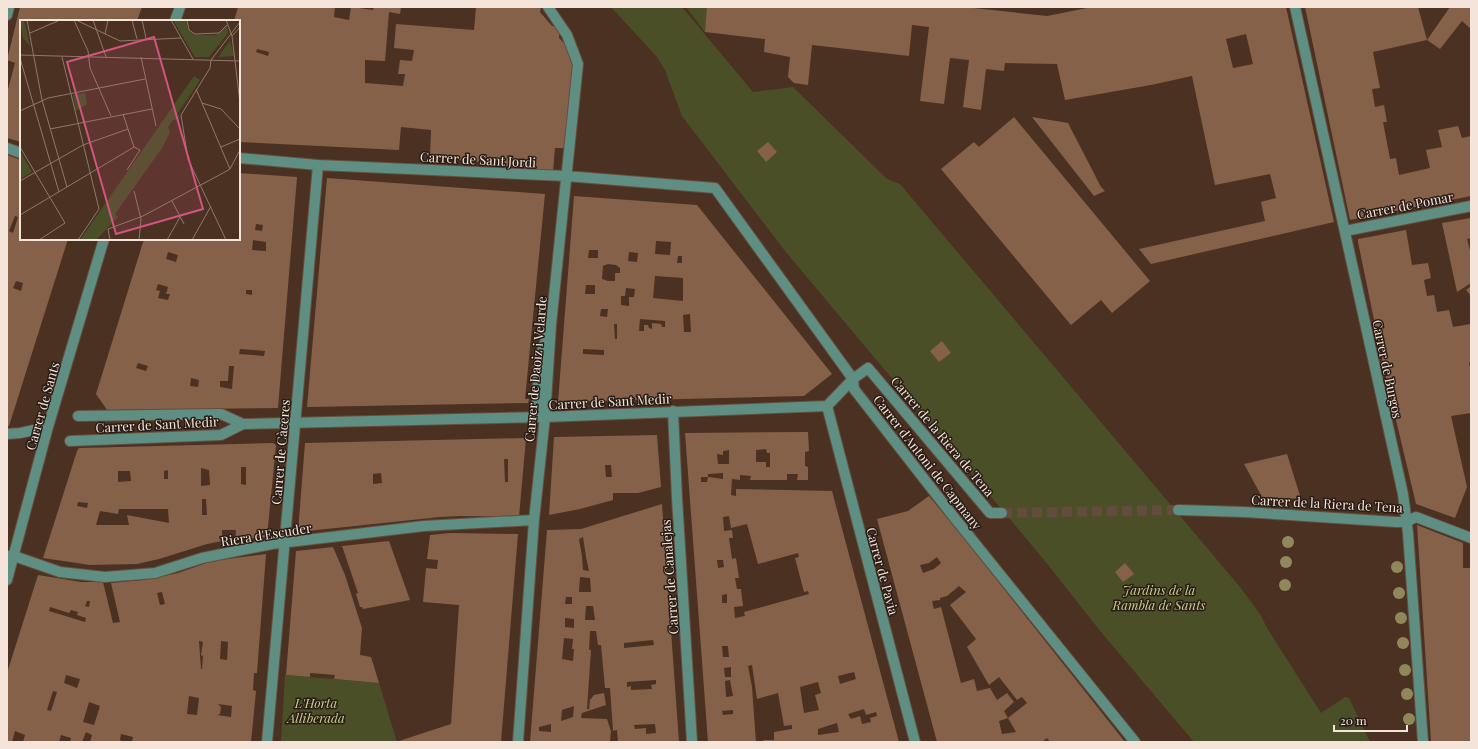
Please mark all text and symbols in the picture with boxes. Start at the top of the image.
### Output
inset map [20,20,240,240]
street label: Carrer de Sant Jordi [419,147,537,171]
street label: Carrer de Pomar [1355,187,1455,223]
street label: Carrer de Daoiz i Velarde [520,295,550,442]
street label: Carrer de Burgos [1369,318,1407,420]
street label: Carrer de Sants [21,360,63,452]
street label: Carrer de la Riera de Tena [888,372,999,500]
street label: Carrer de Sant Medir [548,389,672,413]
street label: Carrer d'Antoni de Capmany [870,391,986,533]
street label: Carrer de Càceres [267,398,293,505]
street label: Carrer de Sant Medir [95,412,219,436]
street label: Carrer de la Riera de Tena [1251,491,1404,515]
street label: Riera d'Escuder [219,518,313,550]
street label: Carrer de Canalejas [656,519,681,635]
street label: Carrer de Pavia [863,525,903,617]
park label: Jardins de la Rambla de Sants [1112,581,1206,613]
park label: L'Horta Alliberada [285,694,345,726]
scale bar [1334,707,1407,733]
text: 20 m [1340,712,1367,728]

